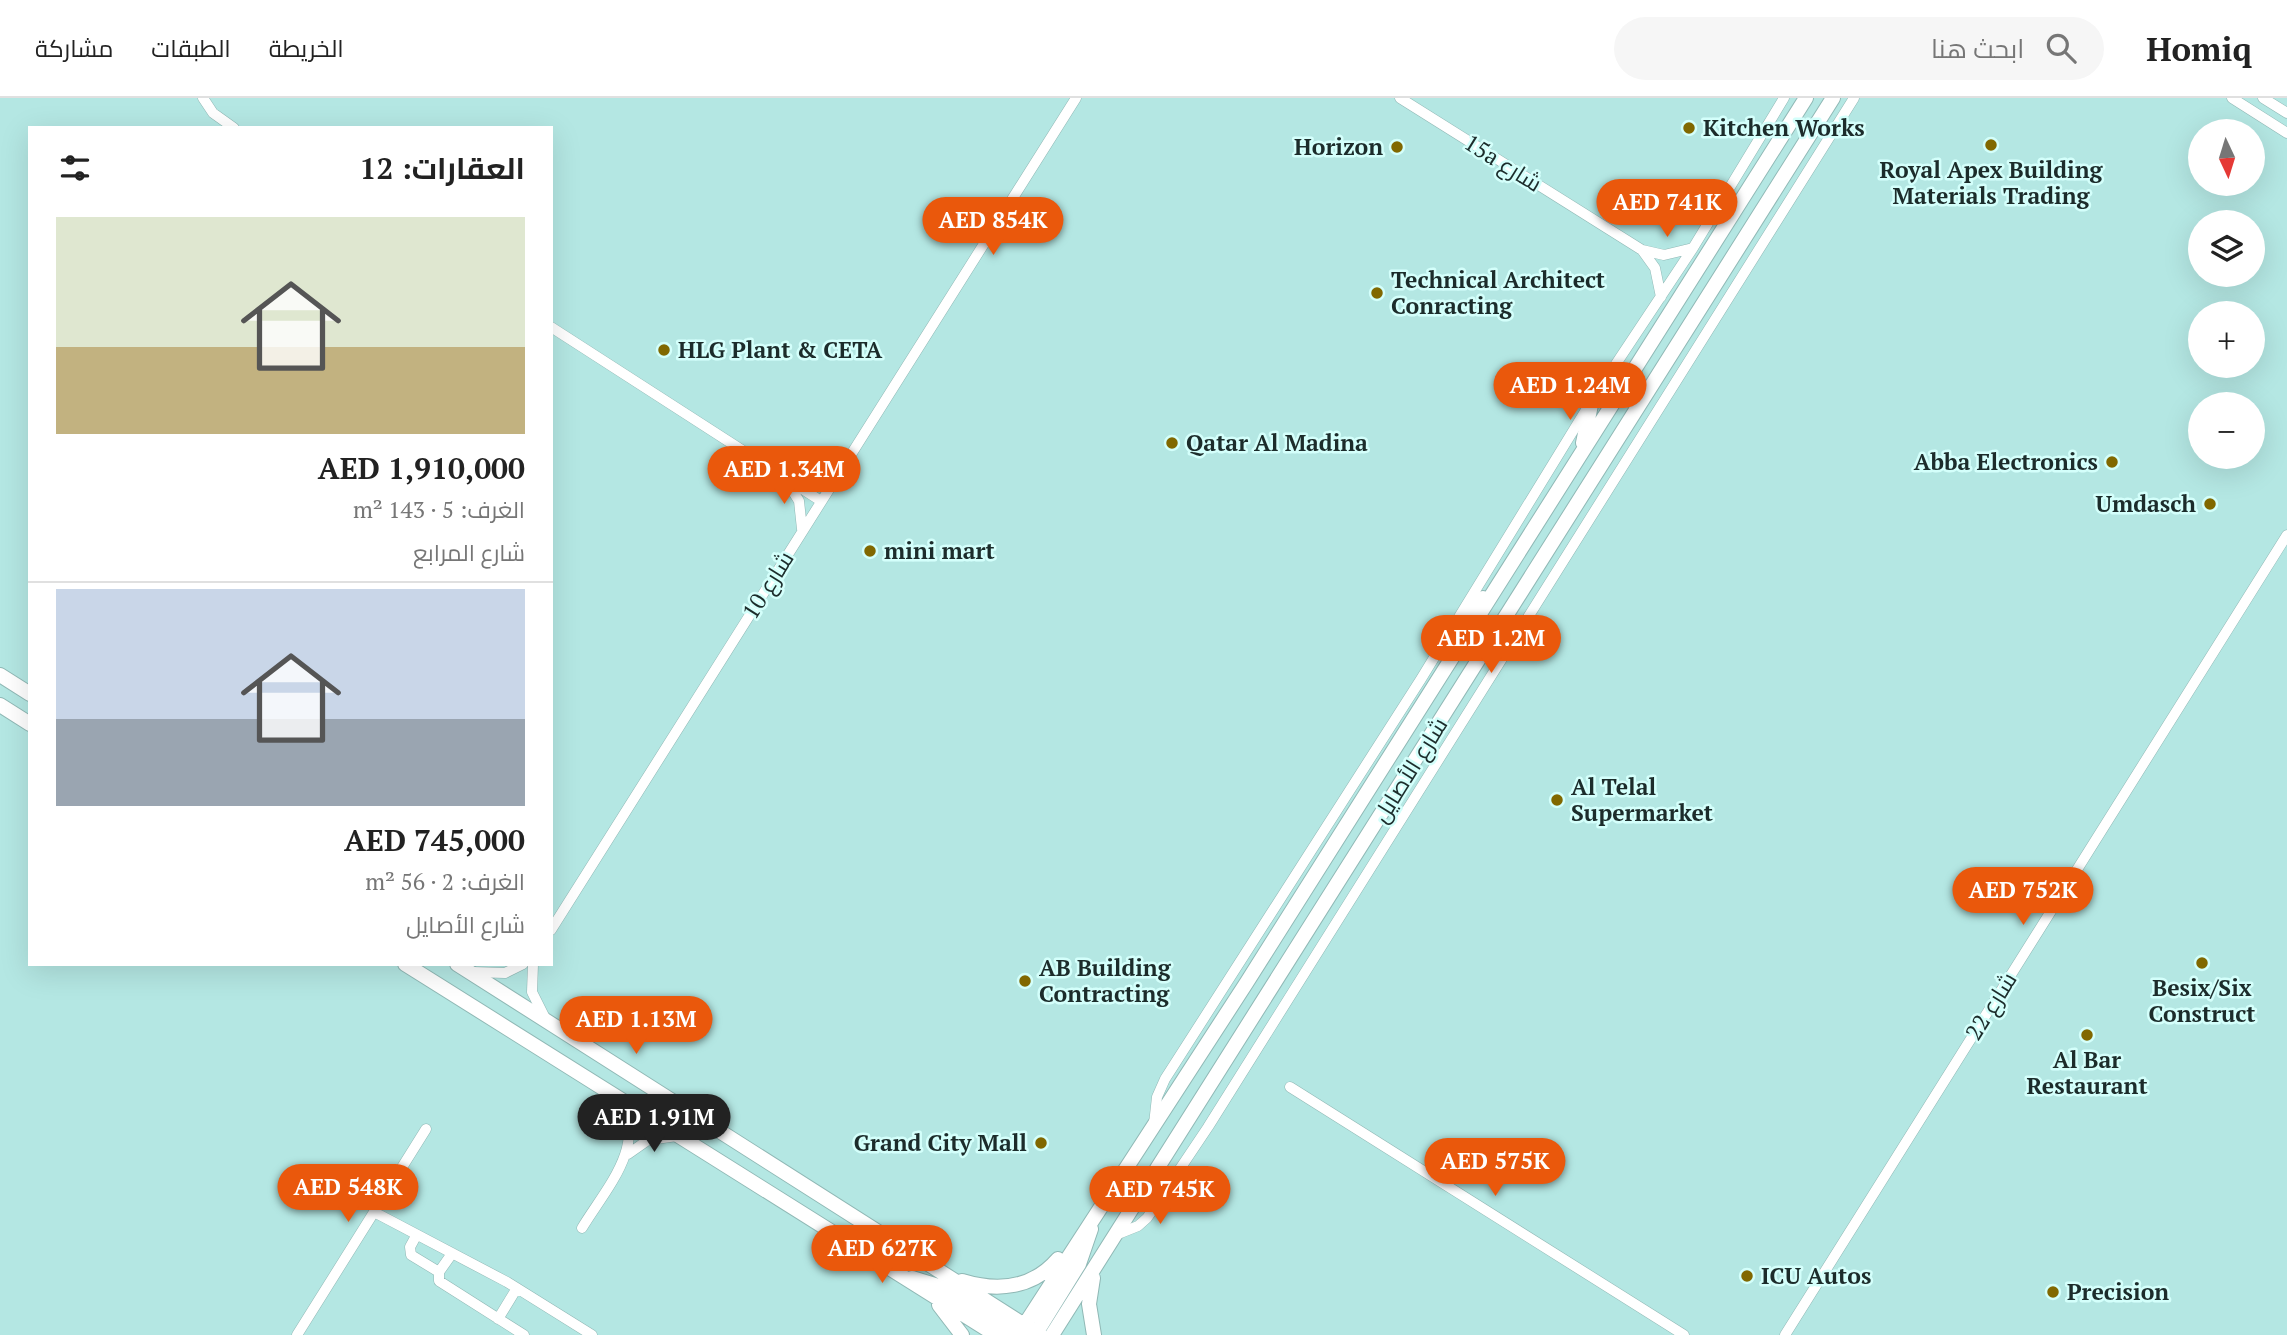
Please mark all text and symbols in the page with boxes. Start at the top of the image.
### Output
search box [1614,17,2104,80]
text: Homiq [2146,27,2252,70]
icon: search [2042,29,2080,67]
text: ابحث هنا [1931,31,2024,65]
text: مشاركة [35,32,113,64]
text: الطبقات [151,32,231,64]
text: الخريطة [269,32,344,64]
place label: Kitchen Works [1703,112,1865,143]
north arrow [2188,119,2264,196]
map controls [2188,119,2265,469]
marker: Kitchen Works [1681,120,1697,136]
street label: 15a شارع [1458,127,1548,199]
place label: Horizon [1294,131,1383,162]
marker: Royal Apex Building Materials Trading [1983,137,1999,153]
marker: Horizon [1389,139,1405,155]
text: العقارات: 12 [359,148,525,188]
icon: filters [56,149,94,187]
place label: Royal Apex Building Materials Trading [1880,154,2103,211]
pin: AED 741K [1595,180,1739,239]
text: AED 741K [1612,186,1722,217]
pin: AED 854K [921,198,1065,257]
text: AED 854K [938,204,1048,235]
button: layers [2188,210,2265,287]
icon: home [228,263,354,389]
place label: Technical Architect Conracting [1391,264,1605,321]
marker: Technical Architect Conracting [1369,285,1385,301]
button: + [2188,301,2265,378]
place label: HLG Plant & CETA [678,334,882,365]
marker: HLG Plant & CETA [656,342,672,358]
pin: AED 1.24M [1490,362,1650,422]
text: AED 1.24M [1510,369,1630,400]
button: − [2188,392,2265,469]
place label: Qatar Al Madina [1186,427,1368,458]
marker: Qatar Al Madina [1164,435,1180,451]
pin: AED 1.34M [704,446,864,506]
place label: Abba Electronics [1914,446,2098,477]
text: AED 1,910,000 [318,448,525,488]
text: AED 1.34M [724,453,844,484]
marker: Abba Electronics [2104,454,2120,470]
place label: Umdasch [2095,488,2196,519]
text: الغرف: 5 · 143 m² [353,494,525,525]
marker: Umdasch [2202,496,2218,512]
place label: mini mart [884,535,995,566]
text: شارع المرابع [413,537,525,568]
marker: mini mart [862,543,878,559]
street label: شارع 10 [735,545,801,625]
pin: AED 1.2M [1419,616,1563,675]
text: AED 1.2M [1437,622,1545,653]
icon: home [228,635,354,761]
street label: شارع الأصايل [1365,711,1455,829]
place label: Al Telal Supermarket [1571,771,1713,828]
marker: Al Telal Supermarket [1549,792,1565,808]
text: AED 745,000 [344,820,525,860]
text: الغرف: 2 · 56 m² [365,866,525,897]
pin: AED 752K [1951,868,2095,927]
text: AED 752K [1968,874,2078,905]
text: شارع الأصايل [406,909,525,940]
place label: AB Building Contracting [1039,952,1172,1009]
marker: Besix/Six Construct [2194,955,2210,971]
street label: شارع 22 [1958,966,2024,1046]
place label: Besix/Six Construct [2149,972,2255,1029]
marker: AB Building Contracting [1017,973,1033,989]
pin: AED 1.13M [556,996,716,1056]
text: AED 1.13M [576,1003,696,1034]
marker: Al Bar Restaurant [2079,1027,2095,1043]
place label: Al Bar Restaurant [2026,1044,2148,1101]
pin: AED 1.91M [574,1094,734,1154]
text: AED 1.91M [594,1101,714,1132]
place label: Grand City Mall [854,1127,1027,1158]
marker: Grand City Mall [1033,1135,1049,1151]
pin: AED 575K [1423,1138,1567,1198]
text: AED 575K [1440,1145,1550,1176]
pin: AED 548K [276,1164,420,1224]
pin: AED 745K [1088,1166,1232,1226]
text: AED 548K [293,1171,403,1202]
text: AED 745K [1105,1173,1215,1204]
pin: AED 627K [810,1226,954,1285]
text: AED 627K [827,1232,937,1263]
place label: ICU Autos [1761,1260,1871,1291]
marker: ICU Autos [1739,1268,1755,1284]
place label: Precision [2067,1276,2169,1307]
marker: Precision [2045,1284,2061,1300]

